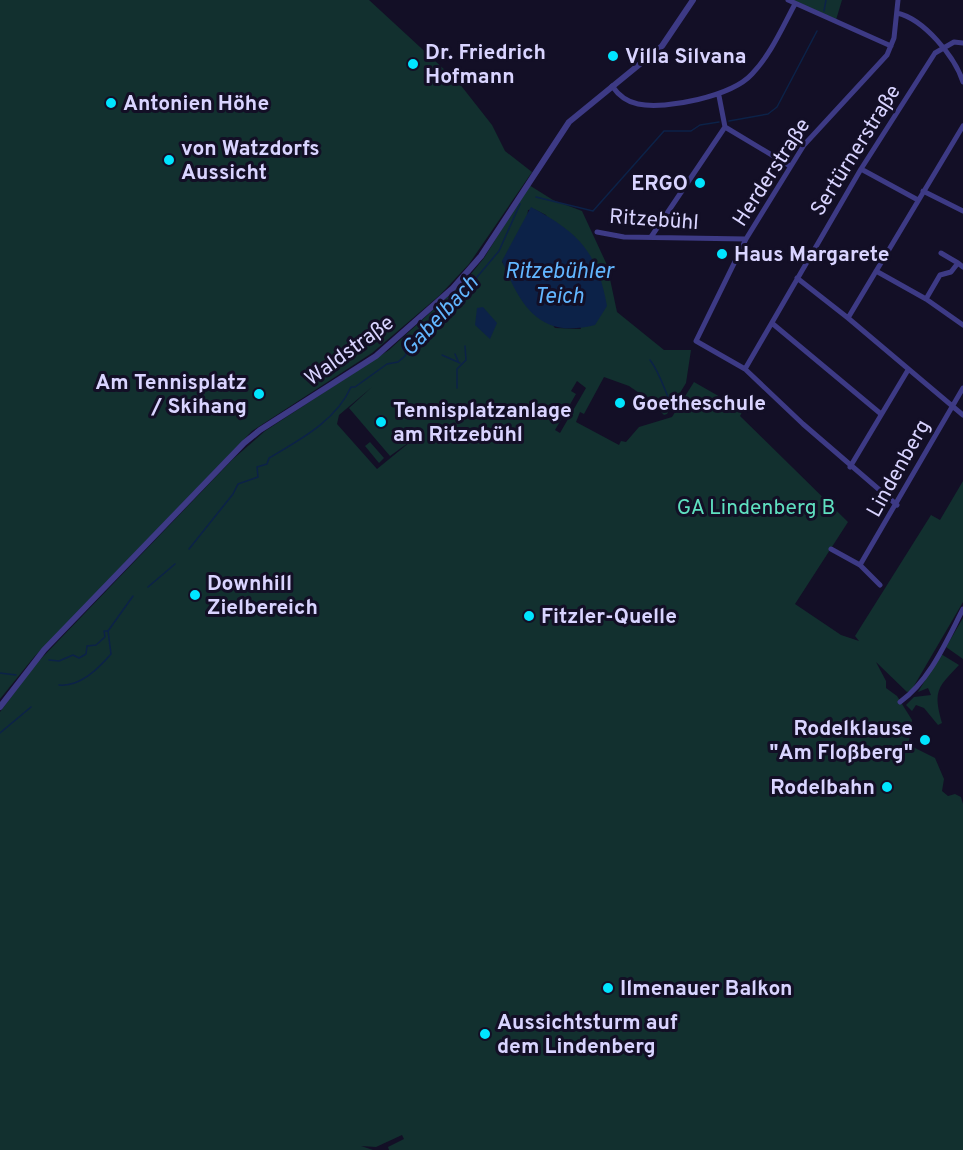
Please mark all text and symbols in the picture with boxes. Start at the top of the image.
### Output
place label: Dr. Friedrich Hofmann [425,40,546,91]
place label: Villa Silvana [625,44,747,71]
marker: Villa Silvana [606,49,620,63]
marker: Dr. Friedrich Hofmann [406,57,420,71]
street label: Sertürnerstraße [805,80,907,222]
place label: Antonien Höhe [123,91,269,118]
marker: Antonien Höhe [104,96,118,110]
street label: Herderstraße [727,114,817,232]
place label: von Watzdorfs Aussicht [181,136,320,187]
marker: von Watzdorfs Aussicht [162,153,176,167]
place label: ERGO [631,171,688,198]
marker: ERGO [693,176,707,190]
street label: Ritzebühl [608,204,700,237]
place label: Haus Margarete [734,242,890,269]
marker: Haus Margarete [715,247,729,261]
water label: Ritzebühler Teich [504,259,615,311]
water label: Gabelbach [397,271,485,363]
street label: Waldstraße [300,310,400,393]
place label: Am Tennisplatz / Skihang [95,370,247,421]
marker: Am Tennisplatz / Skihang [252,387,266,401]
place label: Goetheschule [632,391,766,418]
marker: Goetheschule [613,396,627,410]
place label: Tennisplatzanlage am Ritzebühl [393,398,572,449]
marker: Tennisplatzanlage am Ritzebühl [374,415,388,429]
street label: Lindenberg [861,415,937,522]
park label: GA Lindenberg B [677,495,835,522]
place label: Downhill Zielbereich [207,571,318,622]
marker: Downhill Zielbereich [188,588,202,602]
place label: Fitzler-Quelle [541,604,677,631]
marker: Fitzler-Quelle [522,609,536,623]
place label: Rodelklause "Am Floßberg" [769,716,913,767]
marker: Rodelklause "Am Floßberg" [918,733,932,747]
place label: Rodelbahn [770,775,875,802]
marker: Rodelbahn [880,780,894,794]
place label: Ilmenauer Balkon [620,976,793,1003]
marker: Ilmenauer Balkon [601,981,615,995]
place label: Aussichtsturm auf dem Lindenberg [497,1010,678,1061]
marker: Aussichtsturm auf dem Lindenberg [478,1027,492,1041]

